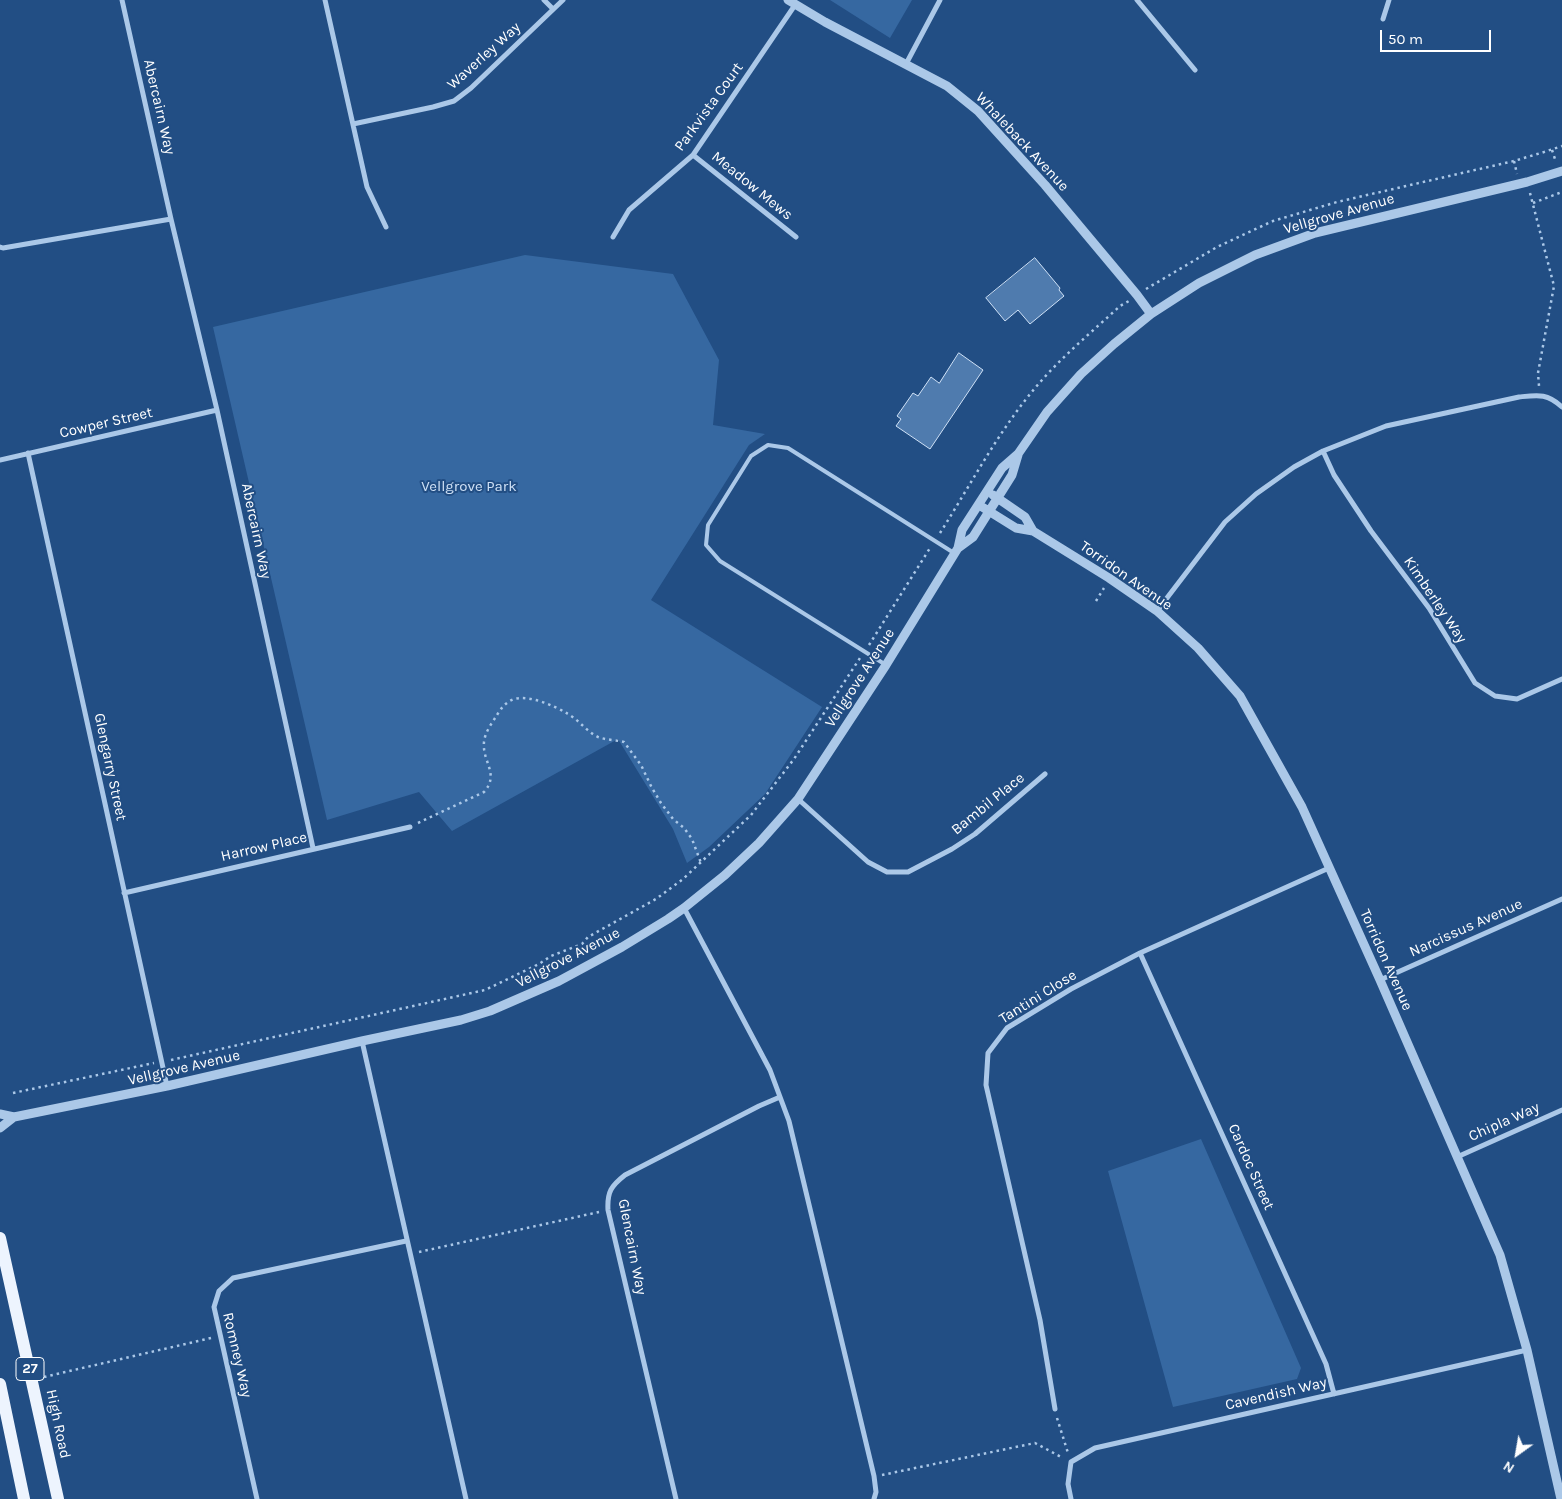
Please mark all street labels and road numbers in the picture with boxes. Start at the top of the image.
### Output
street label: Waverley Way [444,18,524,94]
street label: Abercairn Way [139,58,179,156]
street label: Parkvista Court [671,59,747,155]
street label: Whaleback Avenue [971,89,1073,195]
street label: Meadow Mews [708,148,796,224]
street label: Vellgrove Avenue [1282,190,1396,238]
street label: Cowper Street [58,404,154,442]
street label: Abercairn Way [237,482,275,580]
street label: Torridon Avenue [1076,537,1176,615]
street label: Kimberley Way [1400,553,1470,647]
street label: Vellgrove Avenue [821,625,899,731]
street label: Glengarry Street [90,711,130,823]
street label: Bambil Place [948,769,1028,839]
street label: Harrow Place [219,828,309,866]
street label: Narcissus Avenue [1407,895,1525,961]
street label: Torridon Avenue [1356,907,1416,1013]
street label: Vellgrove Avenue [513,924,623,992]
street label: Tantini Close [996,966,1080,1028]
street label: Vellgrove Avenue [126,1046,242,1090]
street label: Chipla Way [1466,1098,1542,1146]
street label: Cardoc Street [1224,1121,1278,1213]
street label: Glencairn Way [614,1198,650,1296]
street label: Romney Way [218,1311,256,1399]
road number: 27 [16,1358,44,1380]
street label: Cavendish Way [1223,1374,1329,1414]
street label: High Road [42,1388,74,1460]

